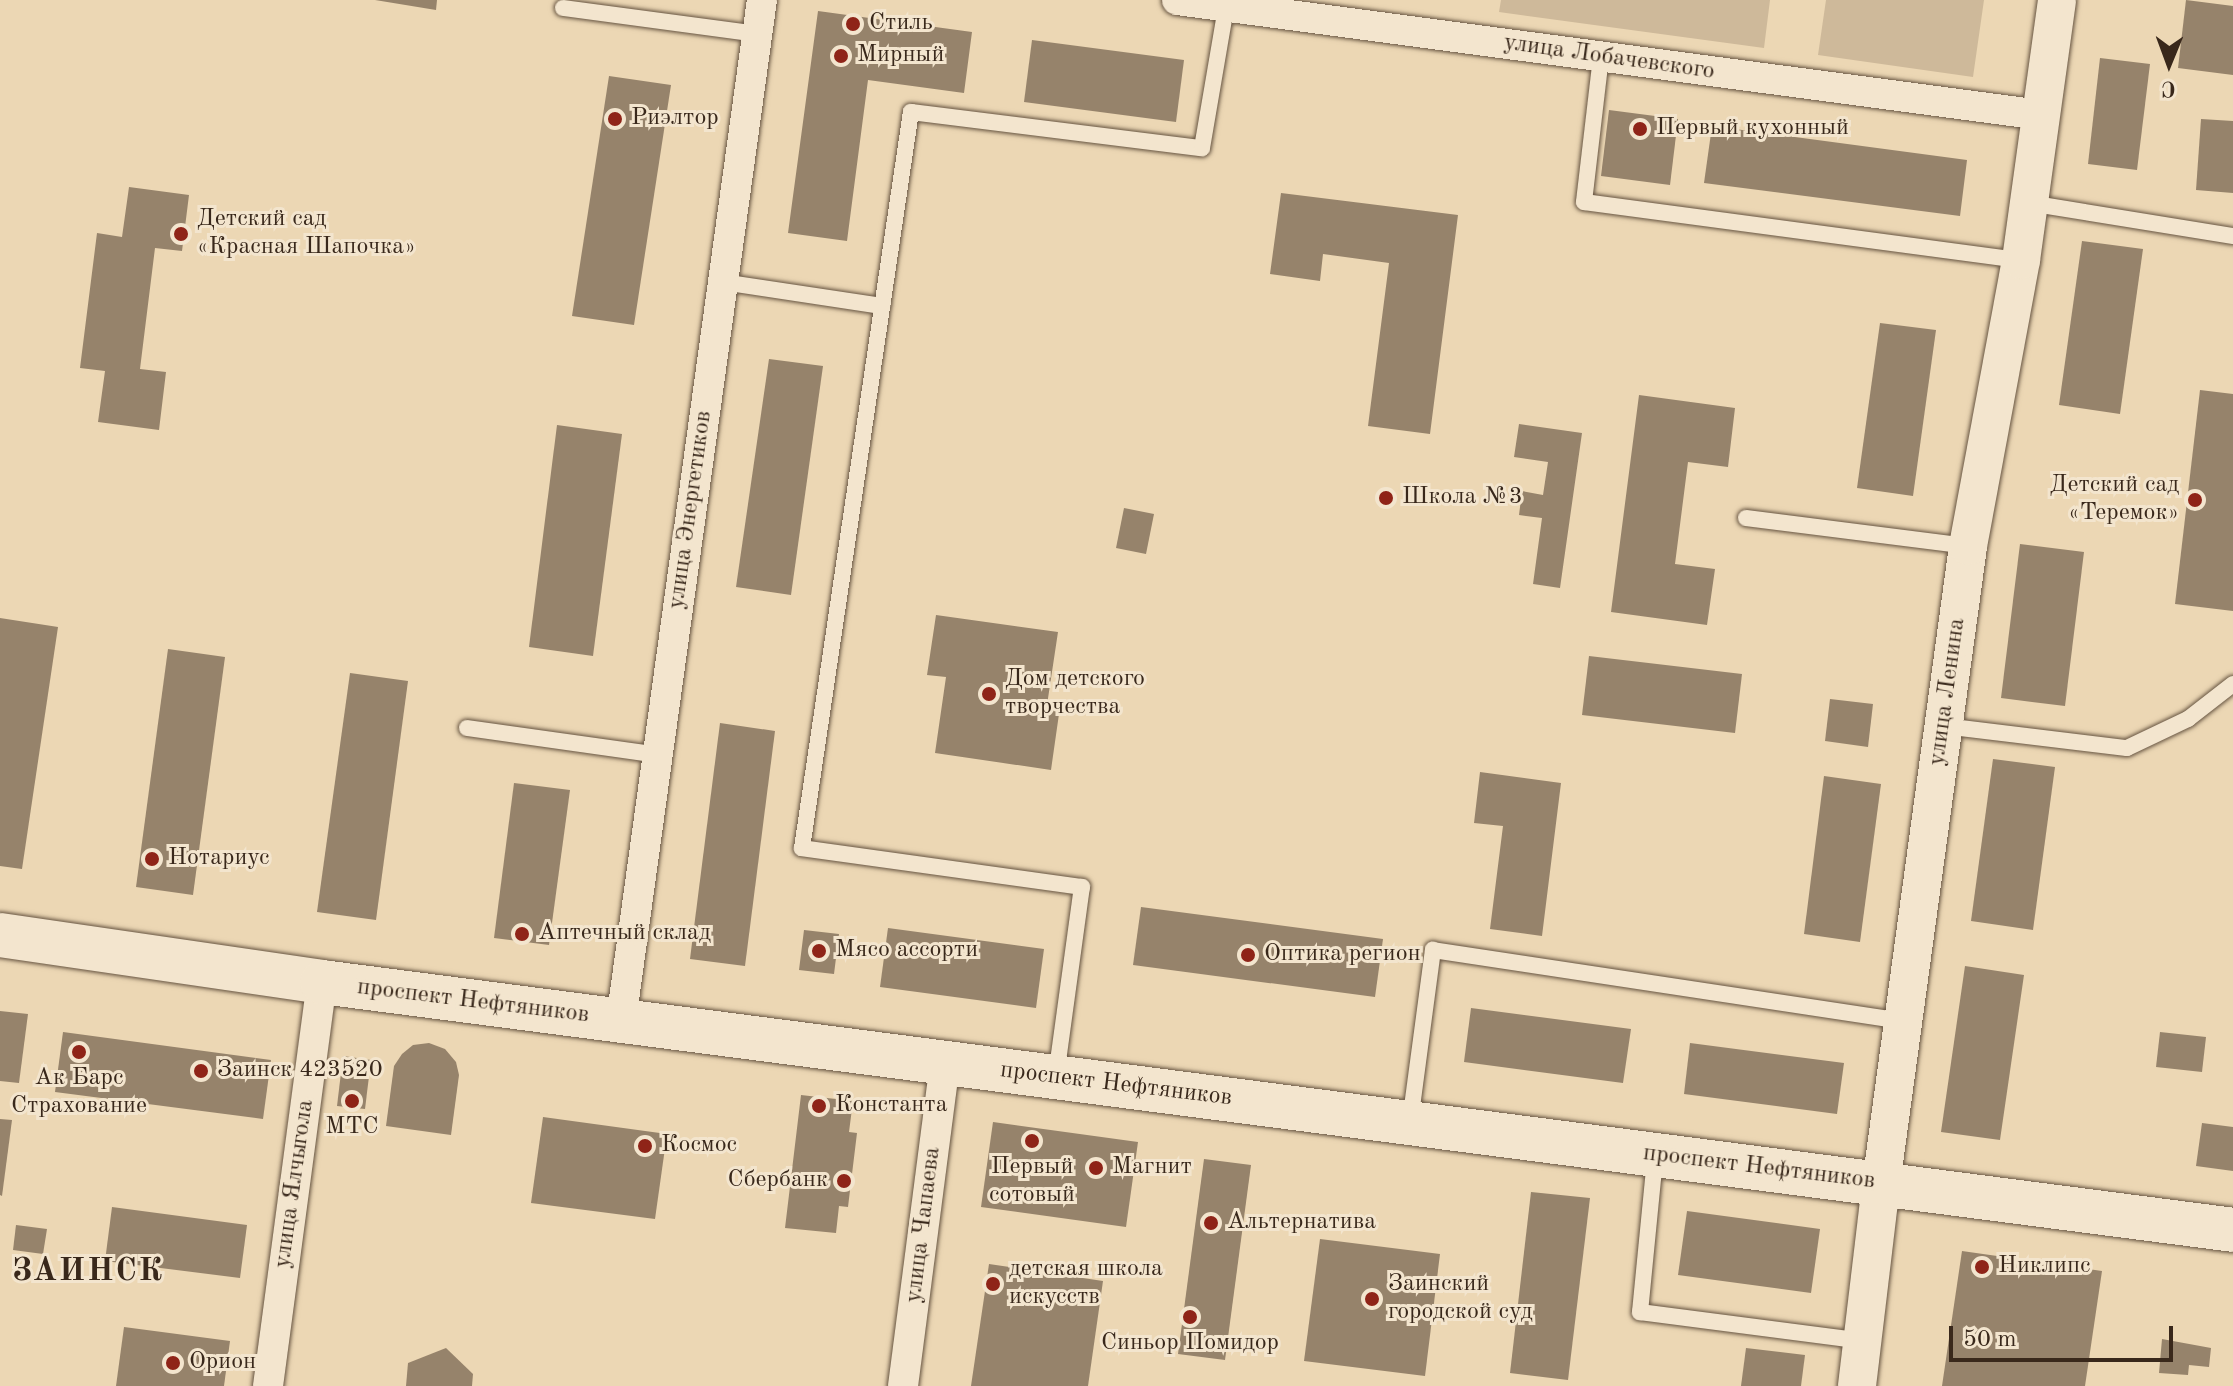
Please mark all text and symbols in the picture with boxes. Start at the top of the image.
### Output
place label: Стиль [869,10,933,38]
marker: Стиль [844,15,862,33]
north arrow [2129,24,2209,104]
street label: улица Лобачевского [1502,29,1716,87]
place label: Мирный [857,42,944,70]
marker: Мирный [832,47,850,65]
text: С [2161,77,2176,99]
place label: Риэлтор [631,105,719,133]
marker: Риэлтор [606,110,624,128]
place label: Первый кухонный [1656,115,1849,143]
marker: Первый кухонный [1631,120,1649,138]
place label: Детский сад «Красная Шапочка» [197,206,416,262]
marker: Детский сад «Красная Шапочка» [172,225,190,243]
street label: улица Энергетиков [663,409,719,611]
place label: Детский сад «Теремок» [2050,472,2179,528]
place label: Школа №3 [1402,484,1523,512]
marker: Школа №3 [1377,489,1395,507]
marker: Детский сад «Теремок» [2186,491,2204,509]
street label: улица Ленина [1923,616,1973,768]
place label: Дом детского творчества [1005,666,1145,722]
marker: Дом детского творчества [980,685,998,703]
place label: Нотариус [168,845,269,873]
marker: Нотариус [143,850,161,868]
place label: Аптечный склад [538,920,711,948]
marker: Аптечный склад [513,925,531,943]
place label: Мясо ассорти [835,937,978,965]
place label: Оптика регион [1264,941,1421,969]
marker: Мясо ассорти [810,942,828,960]
marker: Оптика регион [1239,946,1257,964]
street label: проспект Нефтяников [355,973,591,1031]
marker: Ак Барс Страхование [70,1043,88,1061]
street label: проспект Нефтяников [998,1056,1234,1114]
place label: Заинск 423520 [217,1057,383,1085]
marker: Заинск 423520 [192,1062,210,1080]
place label: Ак Барс Страхование [11,1065,147,1121]
marker: МТС [343,1092,361,1110]
place label: Константа [835,1092,948,1120]
marker: Константа [810,1097,828,1115]
street label: улица Ялчыгола [269,1098,321,1270]
place label: МТС [325,1114,379,1142]
place label: Космос [661,1132,737,1160]
marker: Первый сотовый [1023,1132,1041,1150]
marker: Космос [636,1137,654,1155]
street label: проспект Нефтяников [1641,1139,1877,1197]
street label: улица Чапаева [900,1145,948,1305]
place label: Первый сотовый [989,1154,1075,1210]
place label: Магнит [1112,1154,1192,1182]
marker: Магнит [1087,1159,1105,1177]
place label: Сбербанк [728,1167,828,1195]
marker: Сбербанк [835,1172,853,1190]
place label: Альтернатива [1227,1209,1376,1237]
marker: Альтернатива [1202,1214,1220,1232]
district label: ЗАИНСК [12,1253,164,1291]
place label: Никлипс [1998,1253,2090,1281]
place label: детская школа искусств [1009,1256,1163,1312]
marker: Никлипс [1973,1258,1991,1276]
place label: Заинский городской суд [1388,1271,1532,1327]
marker: детская школа искусств [984,1275,1002,1293]
marker: Заинский городской суд [1363,1290,1381,1308]
marker: Синьор Помидор [1181,1308,1199,1326]
scale bar [1953,1310,2177,1360]
text: 50 m [1963,1328,2017,1352]
place label: Синьор Помидор [1101,1330,1279,1358]
place label: Орион [189,1349,256,1377]
marker: Орион [164,1354,182,1372]

